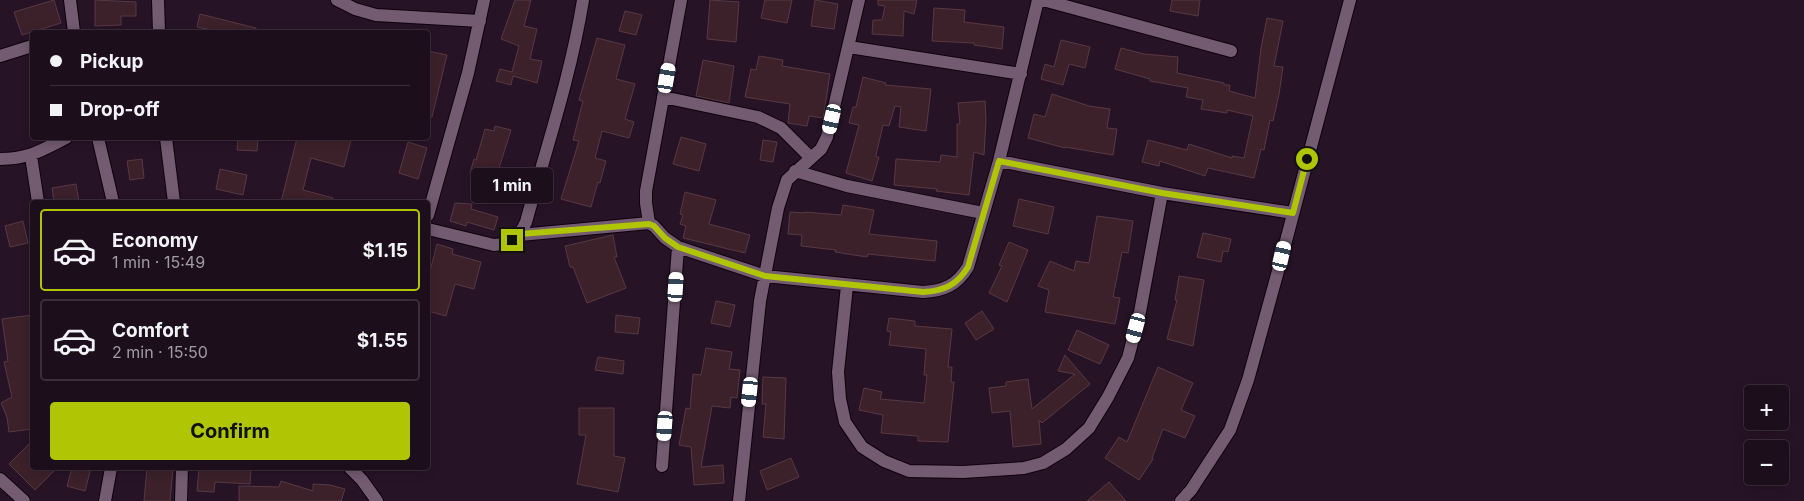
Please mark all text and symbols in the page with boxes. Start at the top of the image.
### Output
text: Pickup [80,50,143,73]
car [657,62,676,94]
text: Drop-off [80,98,160,121]
car [821,103,842,135]
route start [1296,148,1318,170]
callout: 1 min [471,168,553,202]
text: 1 min [492,175,532,195]
icon: car [52,228,97,273]
text: Economy [112,229,198,252]
route end [501,229,523,251]
text: $1.15 [362,239,408,262]
car [1271,240,1292,272]
text: 1 min · 15:49 [112,252,205,272]
car [667,272,684,302]
car [1124,312,1147,344]
icon: car [52,318,97,363]
text: Comfort [112,319,189,342]
text: $1.55 [357,329,408,352]
text: 2 min · 15:50 [112,342,208,362]
car [740,376,759,408]
map controls [1744,385,1789,485]
button: + [1744,385,1789,430]
button: Confirm [50,402,410,460]
car [656,411,673,441]
button: − [1744,440,1789,485]

